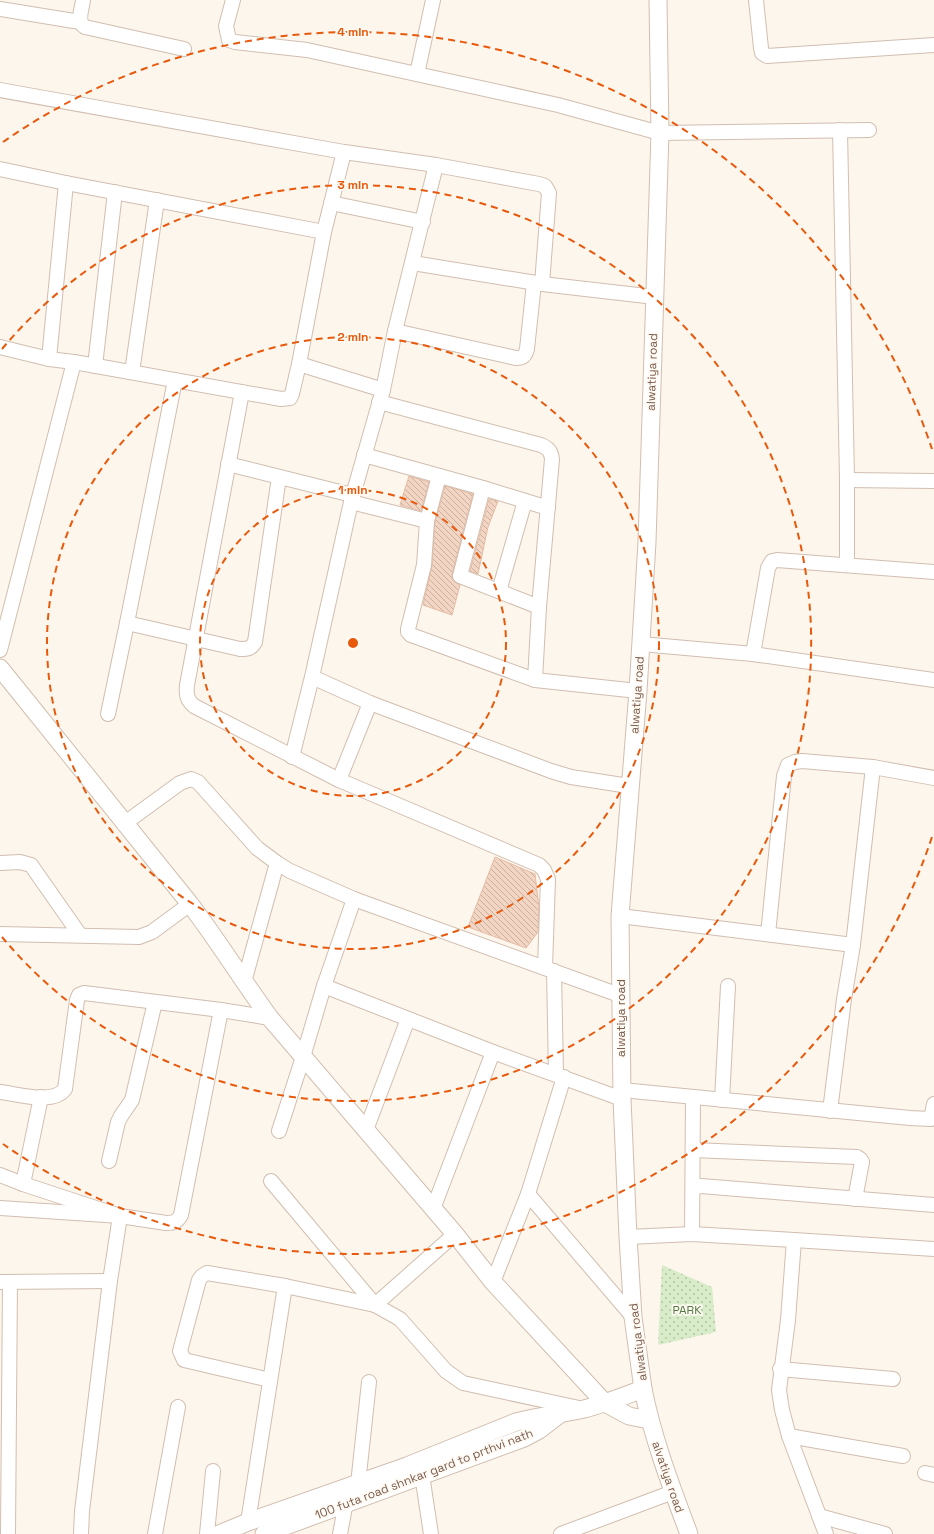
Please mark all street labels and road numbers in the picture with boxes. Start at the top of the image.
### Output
street label: alwatiya road [643,333,661,411]
street label: alwatiya road [626,656,648,734]
street label: alwatiya road [613,979,629,1057]
street label: alwatiya road [625,1302,651,1382]
street label: 100 futa road shnkar gard to prthvi nath [313,1425,535,1523]
street label: alvatiya road [648,1439,688,1515]

